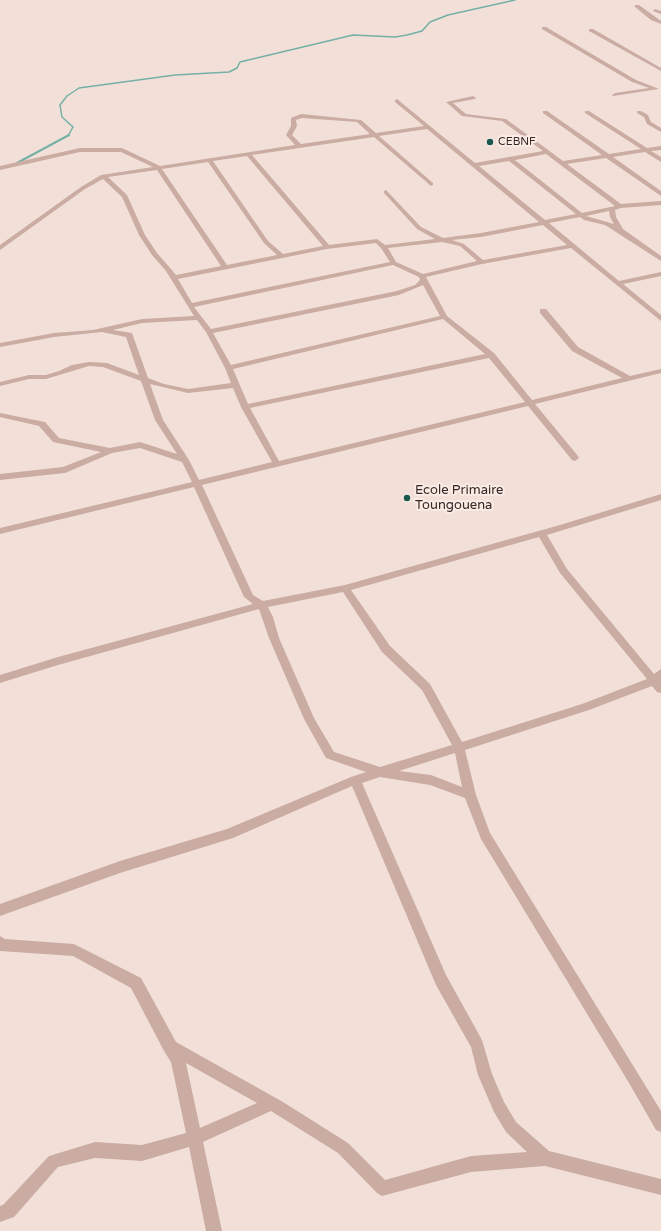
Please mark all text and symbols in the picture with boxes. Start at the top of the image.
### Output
place label: CEBNF [498,135,536,149]
marker: CEBNF [485,137,495,147]
place label: Ecole Primaire Toungouena [415,483,503,514]
marker: Ecole Primaire Toungouena [402,493,412,503]

